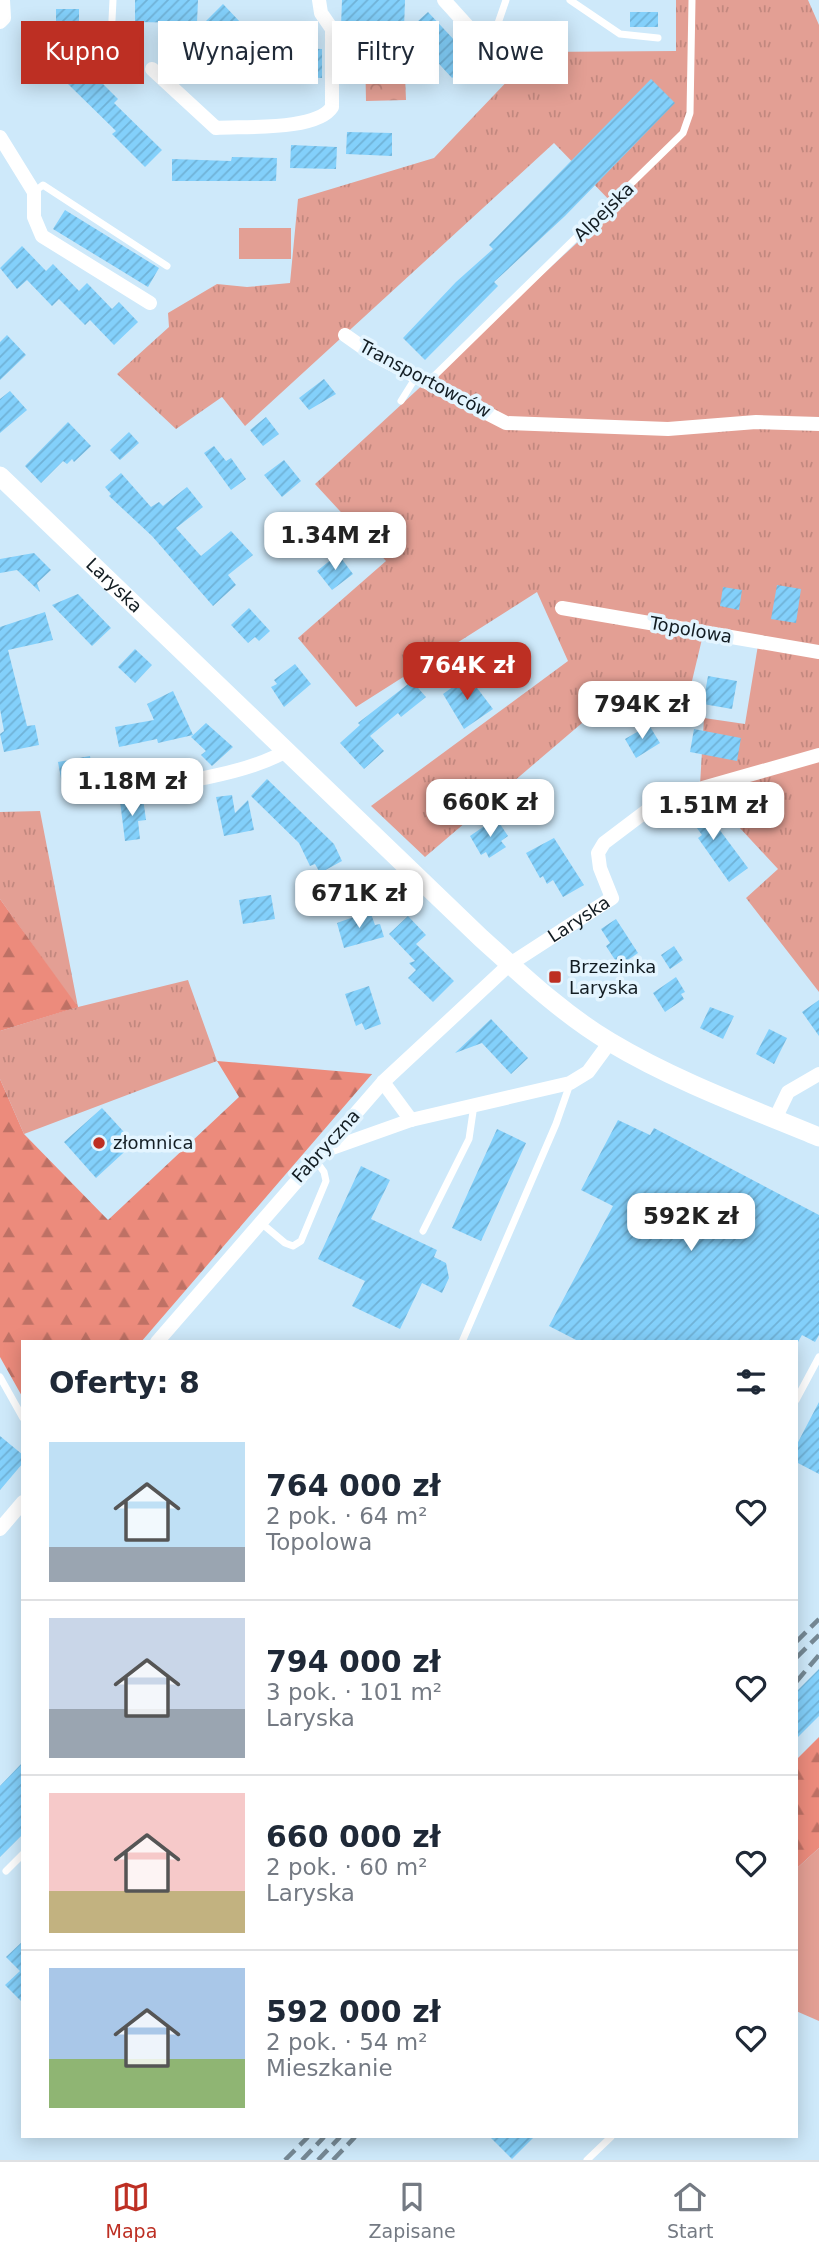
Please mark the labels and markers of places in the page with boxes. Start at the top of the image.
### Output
pin: 1.34M zł [263,512,407,572]
pin: 764K zł [402,642,532,702]
pin: 794K zł [577,682,707,741]
pin: 1.18M zł [60,758,204,818]
pin: 660K zł [425,780,555,839]
pin: 1.51M zł [641,782,785,842]
pin: 671K zł [294,870,424,930]
place label: Brzezinka Laryska [569,956,656,998]
marker: Brzezinka Laryska [547,969,563,985]
place label: złomnica [113,1132,193,1153]
marker: złomnica [91,1135,107,1151]
pin: 592K zł [626,1194,756,1253]

